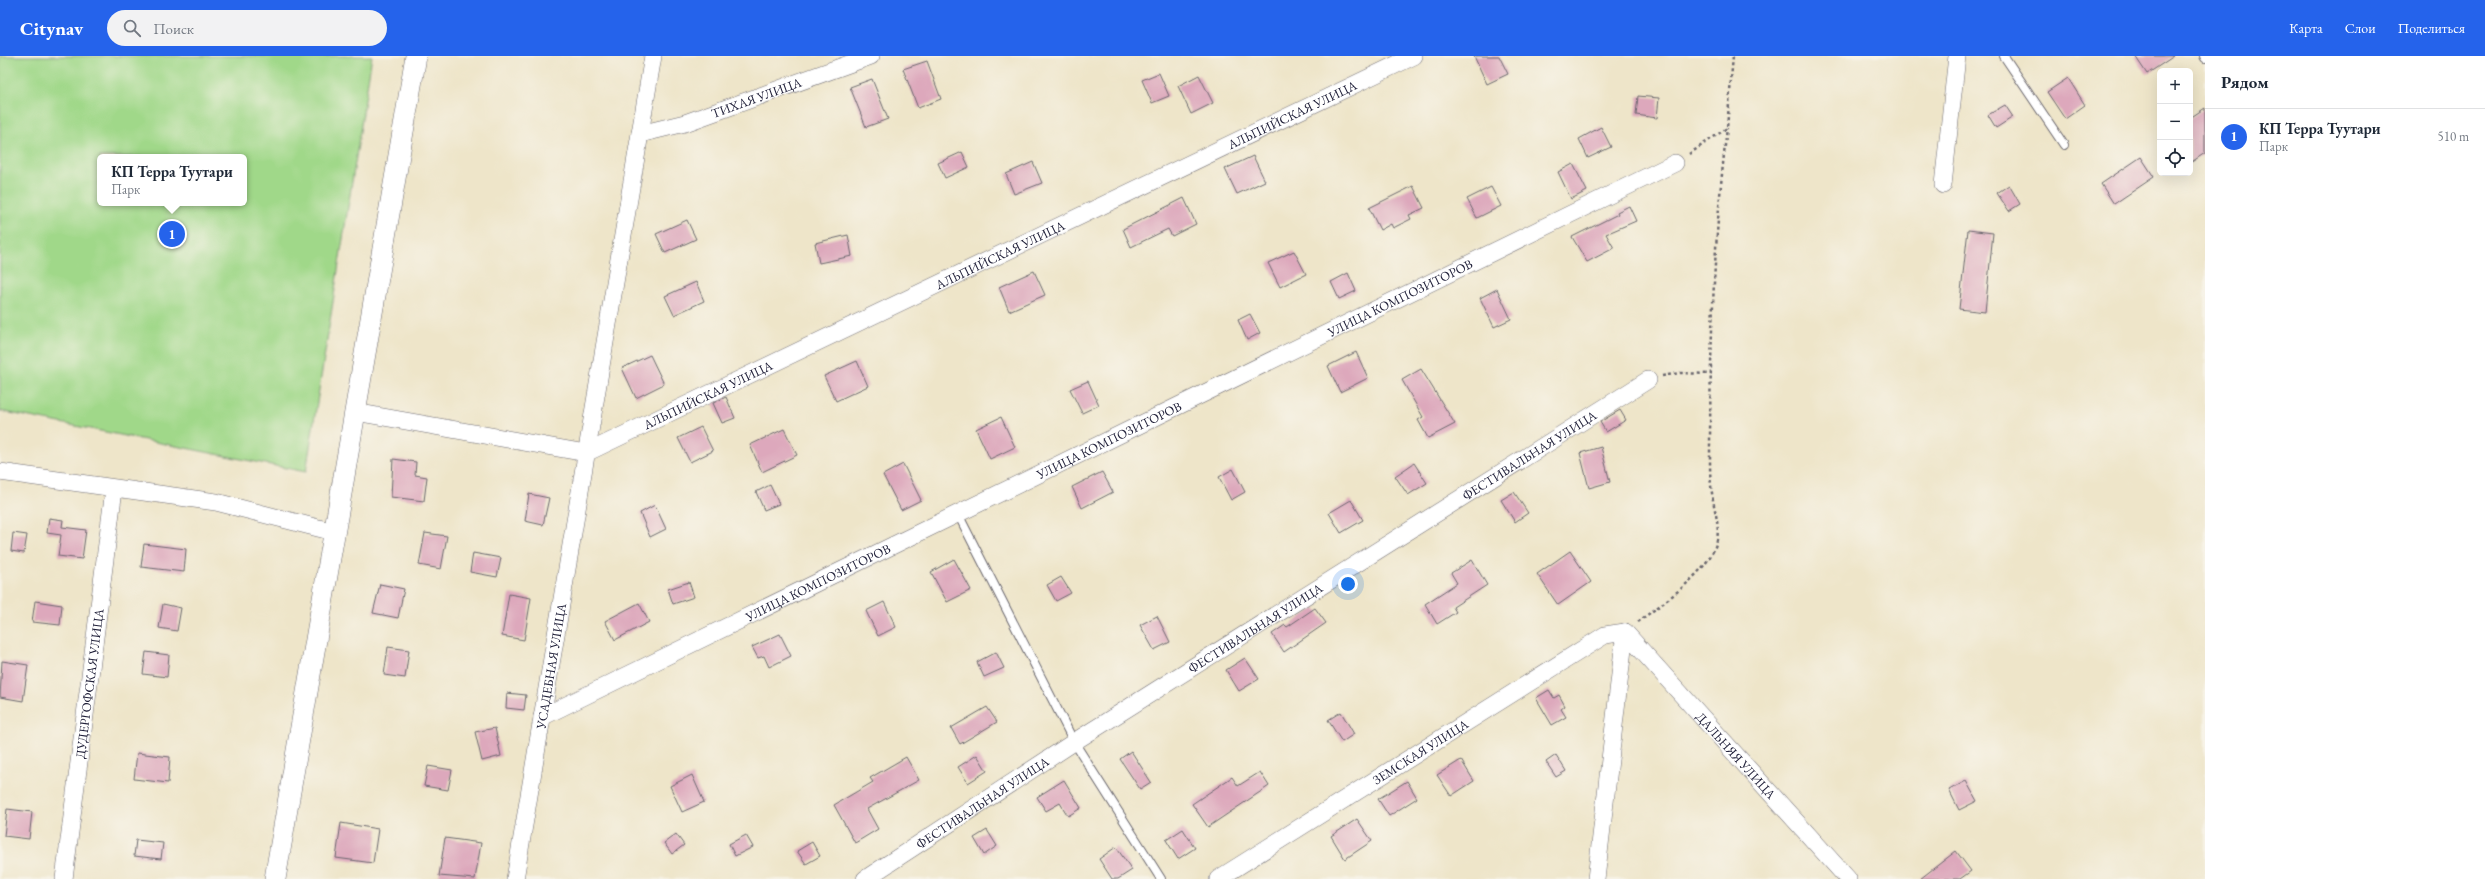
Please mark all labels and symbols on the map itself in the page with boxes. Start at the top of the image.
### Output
street label: ТИХАЯ УЛИЦА [709,73,805,121]
street label: АЛЬПИЙСКАЯ УЛИЦА [1224,76,1360,153]
street label: АЛЬПИЙСКАЯ УЛИЦА [932,216,1068,293]
pin: 1 [159,219,185,249]
street label: УЛИЦА КОМПОЗИТОРОВ [1324,255,1476,341]
street label: АЛЬПИЙСКАЯ УЛИЦА [639,356,776,433]
street label: УЛИЦА КОМПОЗИТОРОВ [1033,397,1185,483]
street label: ФЕСТИВАЛЬНАЯ УЛИЦА [1459,406,1600,504]
street label: УЛИЦА КОМПОЗИТОРОВ [742,539,893,625]
your location [1338,574,1358,594]
street label: ФЕСТИВАЛЬНАЯ УЛИЦА [1185,579,1326,677]
street label: УСАДЕБНАЯ УЛИЦА [532,601,570,731]
street label: ДУДЕРГОФСКАЯ УЛИЦА [71,607,107,760]
street label: ДАЛЬНЯЯ УЛИЦА [1693,708,1781,803]
street label: ЗЕМСКАЯ УЛИЦА [1369,714,1472,788]
street label: ФЕСТИВАЛЬНАЯ УЛИЦА [912,752,1053,852]

